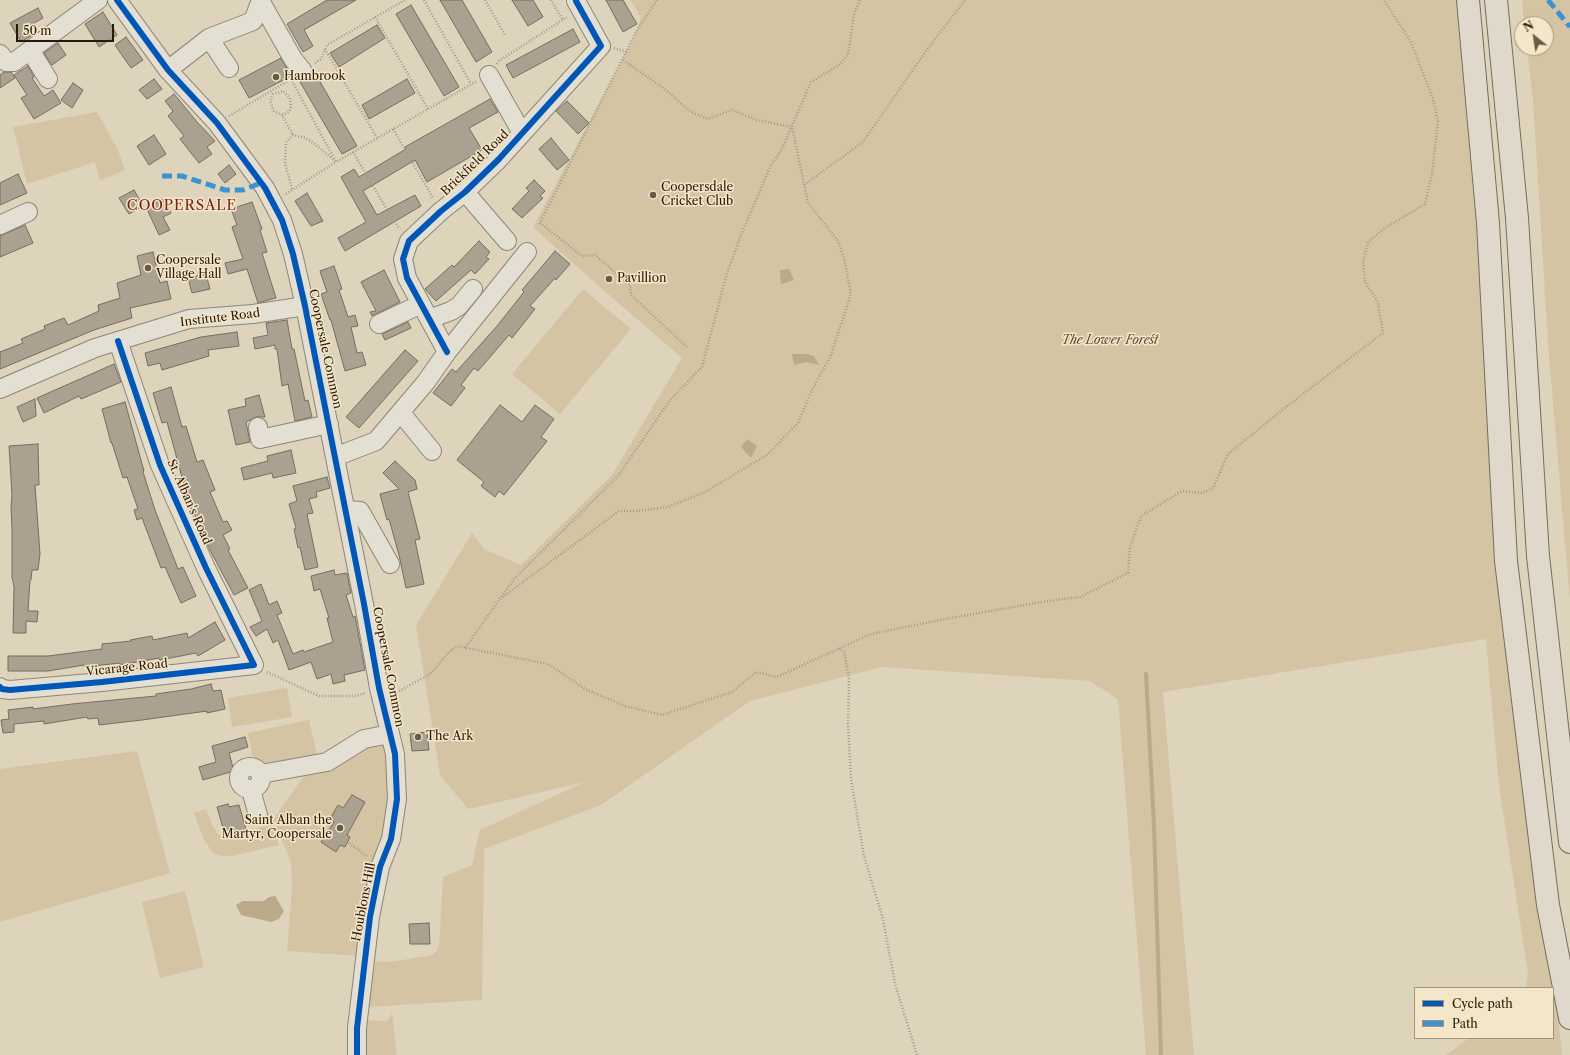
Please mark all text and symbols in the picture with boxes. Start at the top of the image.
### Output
scale bar [18,16,116,42]
north arrow [1514,16,1554,56]
text: N [1521,18,1536,35]
text: 50 m [23,23,52,38]
place label: Hambrook [284,70,345,84]
marker: Hambrook [271,72,281,82]
street label: Brickfield Road [438,127,512,199]
place label: Coopersdale Cricket Club [661,181,733,209]
marker: Coopersdale Cricket Club [648,190,658,200]
district label: COOPERSALE [127,198,237,214]
place label: Coopersale Village Hall [156,254,222,282]
marker: Coopersale Village Hall [143,263,153,273]
place label: Pavillion [617,272,667,286]
marker: Pavillion [604,274,614,284]
street label: Coopersale Common [305,288,345,410]
street label: Institute Road [179,306,261,330]
park label: The Lower Forest [1062,334,1158,348]
street label: St. Alban's Road [164,457,214,547]
street label: Coopersale Common [369,606,407,728]
street label: Vicarage Road [85,657,169,679]
place label: The Ark [426,730,473,744]
marker: The Ark [413,732,423,742]
place label: Saint Alban the Martyr, Coopersale [222,814,332,842]
marker: Saint Alban the Martyr, Coopersale [335,823,345,833]
street label: Houblons Hill [349,861,379,943]
legend [1414,987,1554,1039]
text: Cycle path [1452,996,1513,1011]
text: Path [1452,1016,1478,1031]

